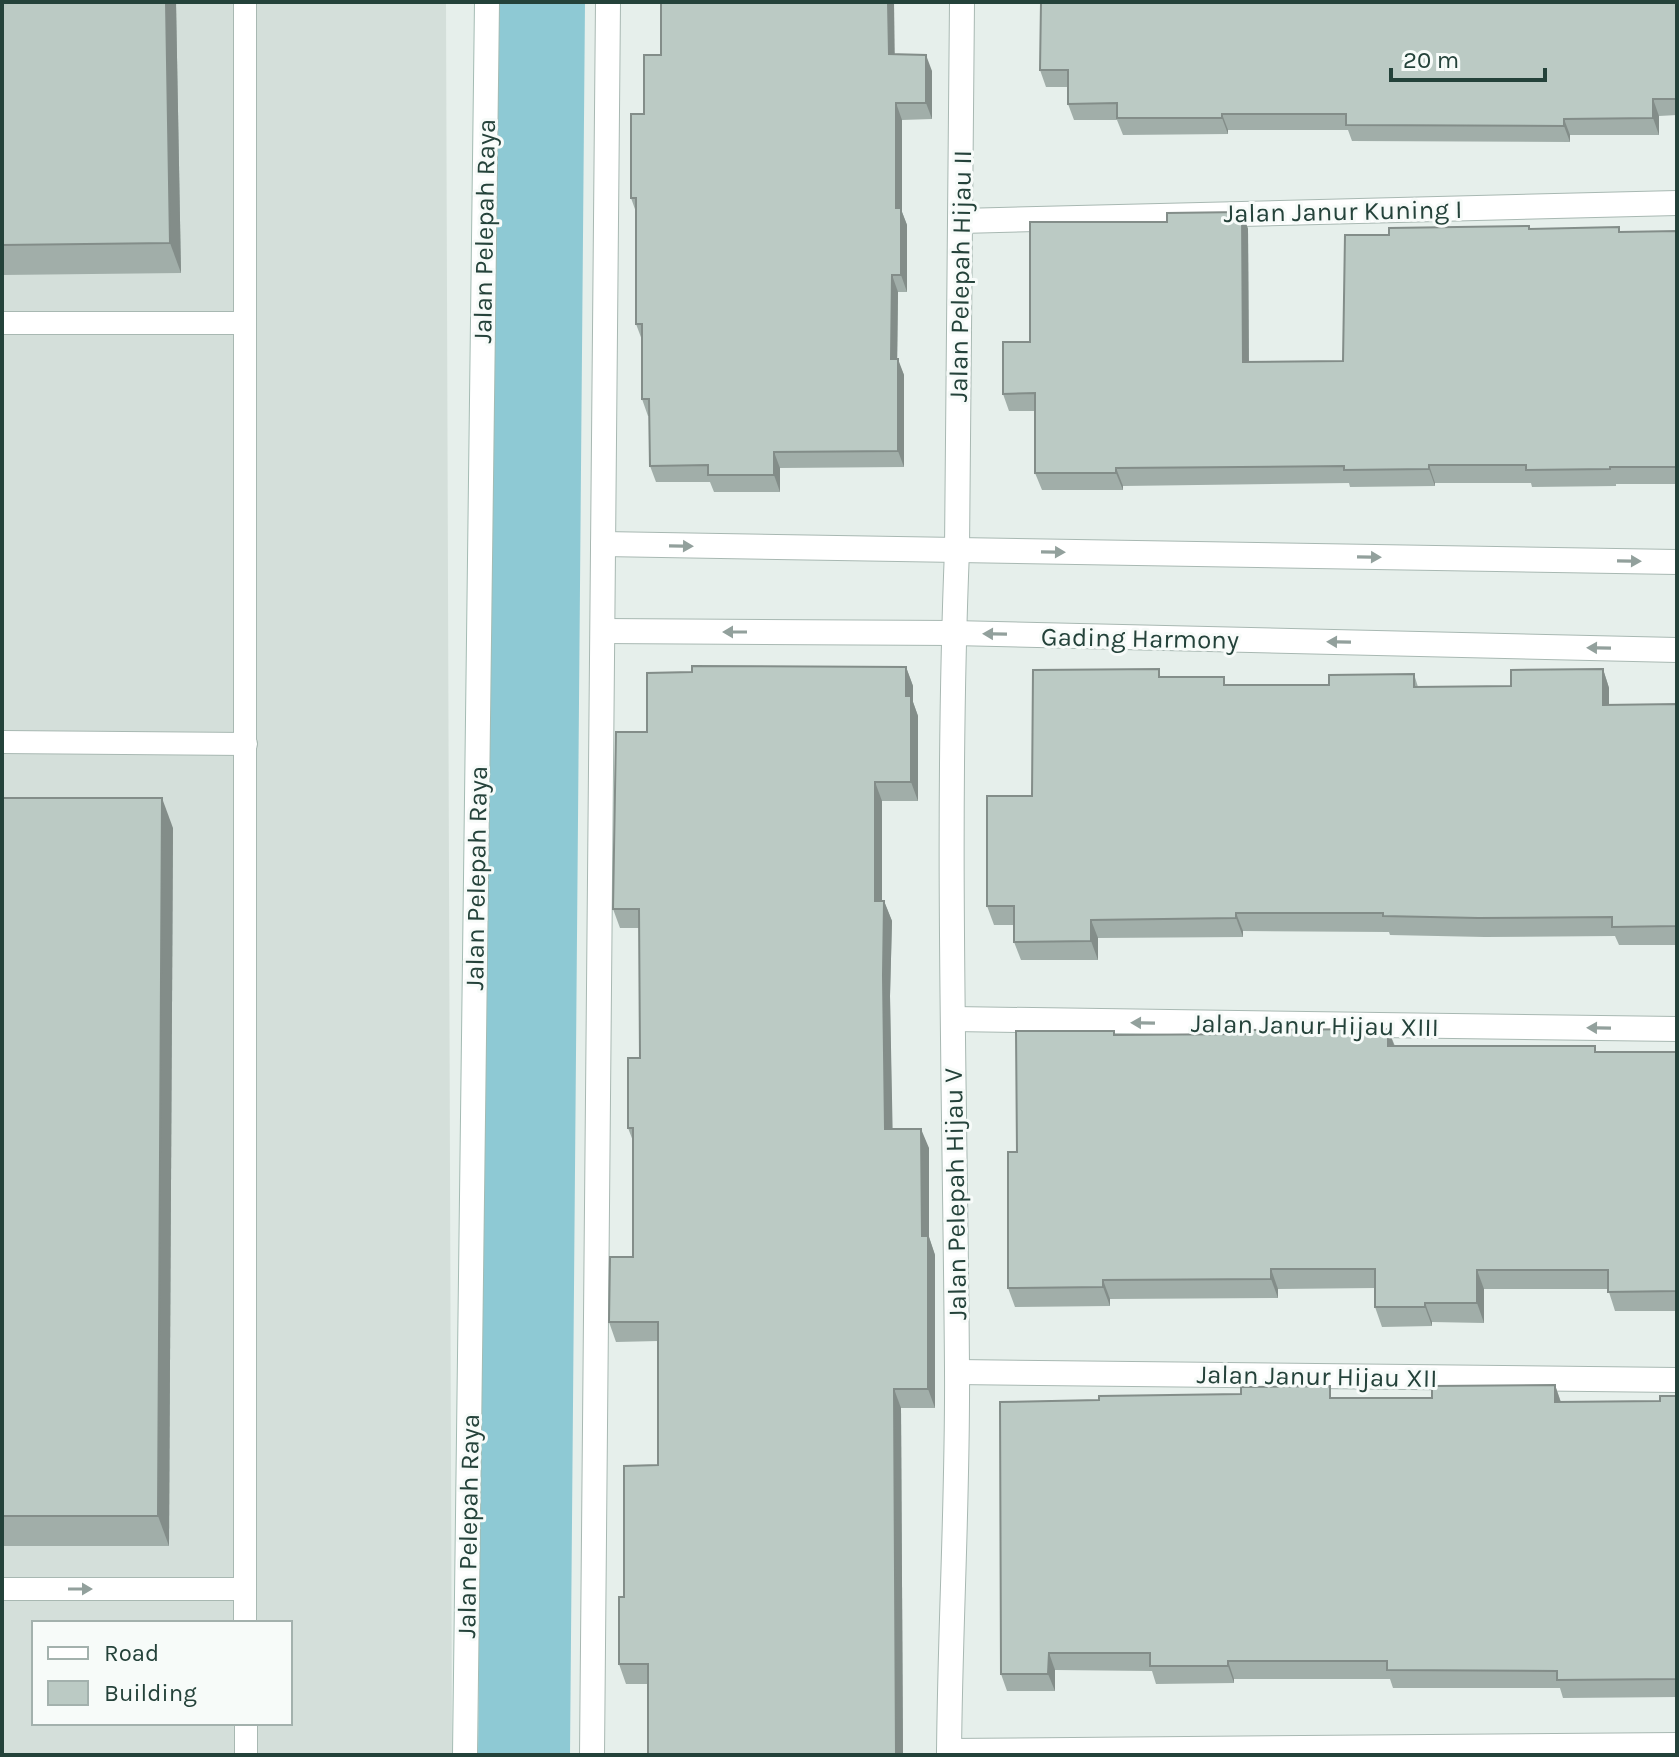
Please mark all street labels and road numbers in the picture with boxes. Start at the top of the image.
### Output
street label: Jalan Pelepah Raya [467,118,502,344]
street label: Jalan Pelepah Hijau II [943,150,978,402]
street label: Jalan Janur Kuning I [1223,194,1463,229]
street label: Gading Harmony [1041,621,1239,656]
street label: Jalan Pelepah Raya [459,765,494,991]
street label: Jalan Janur Hijau XIII [1191,1008,1439,1043]
street label: Jalan Pelepah Hijau V [938,1067,973,1320]
street label: Jalan Janur Hijau XII [1196,1359,1438,1394]
street label: Jalan Pelepah Raya [451,1413,486,1639]

